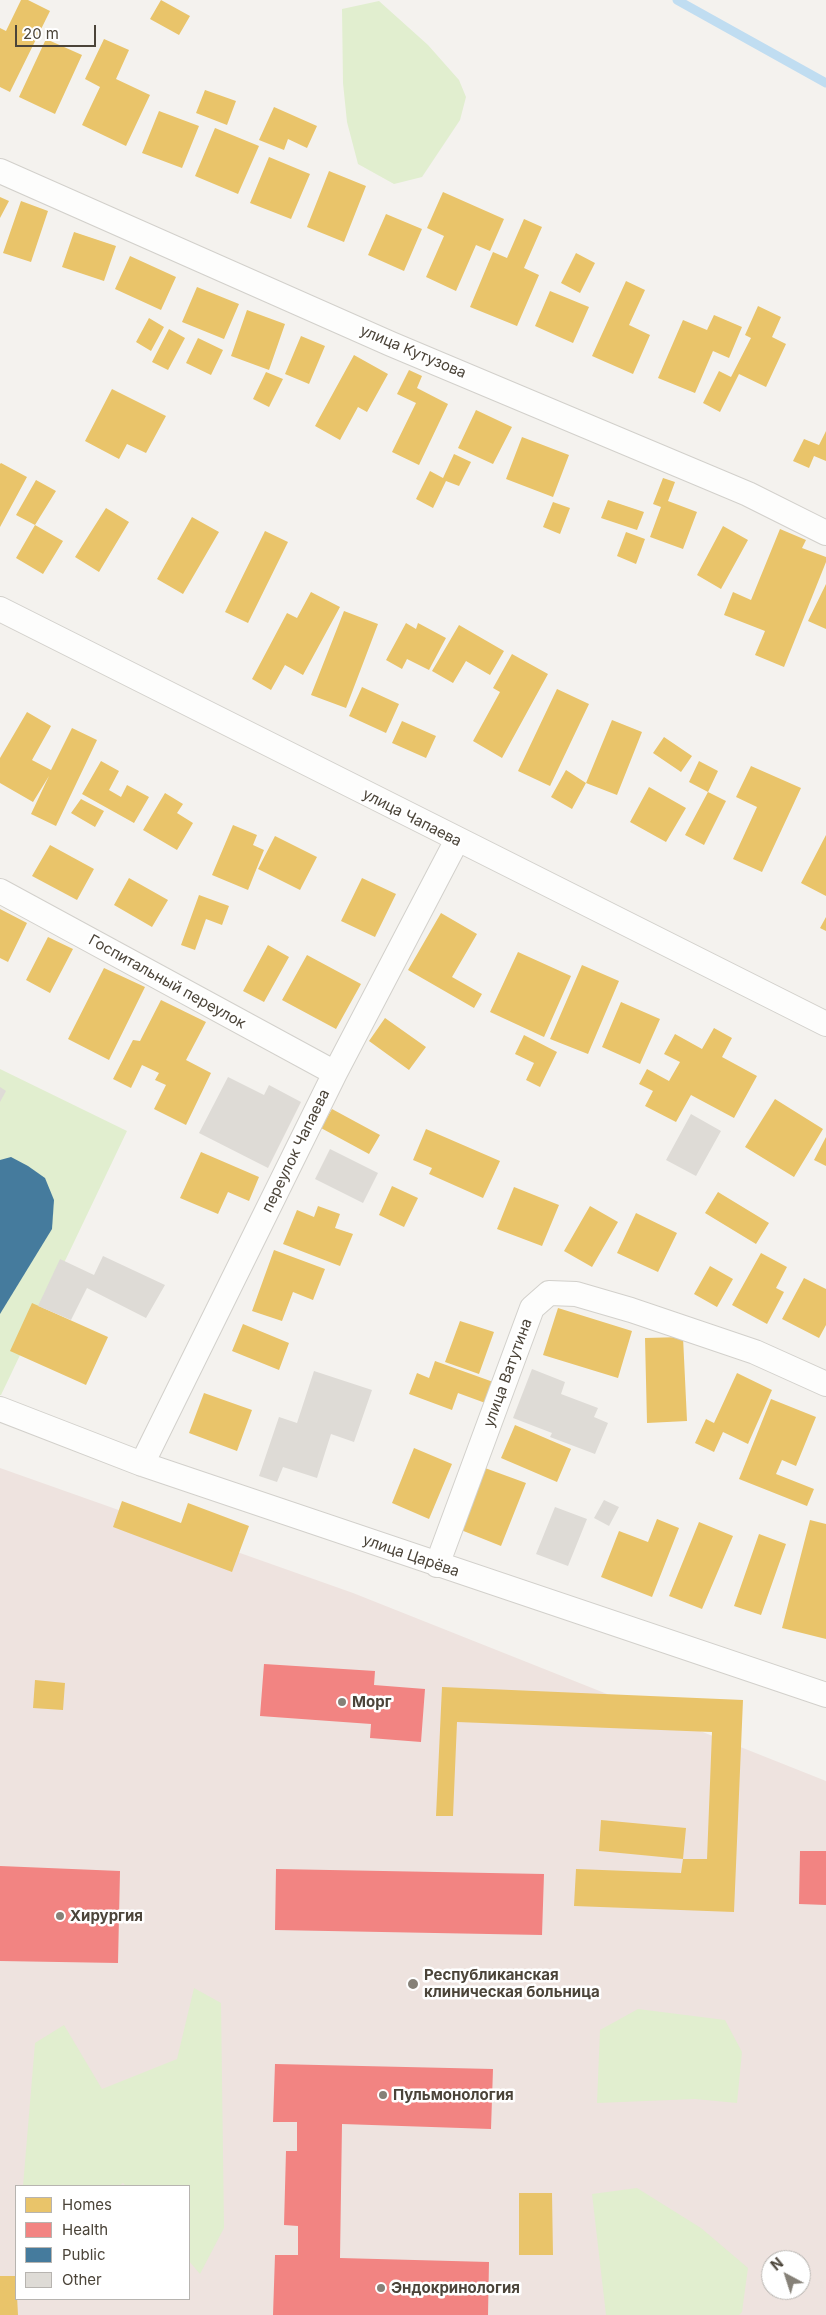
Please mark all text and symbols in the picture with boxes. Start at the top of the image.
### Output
scale bar [18,15,99,47]
text: 20 m [23,24,59,43]
street label: улица Кутузова [357,322,469,382]
street label: улица Чапаева [360,785,464,851]
street label: Госпитальный переулок [85,931,249,1033]
street label: переулок Чапаева [258,1087,334,1215]
street label: улица Ватутина [480,1316,536,1430]
street label: улица Царёва [360,1531,462,1581]
place label: Морг [352,1693,391,1711]
marker: Морг [336,1696,348,1708]
place label: Хирургия [70,1907,143,1925]
marker: Хирургия [54,1910,66,1922]
place label: Республиканская клиническая больница [424,1966,600,2001]
marker: Республиканская клиническая больница [406,1977,420,1991]
place label: Пульмонология [393,2086,514,2104]
marker: Пульмонология [377,2089,389,2101]
legend [15,2185,190,2300]
text: Homes [62,2195,112,2214]
text: Health [62,2220,108,2239]
text: Public [62,2245,105,2264]
north arrow [761,2250,811,2300]
text: N [767,2254,786,2274]
text: Other [62,2270,102,2289]
place label: Эндокринология [391,2279,520,2297]
marker: Эндокринология [375,2282,387,2294]

